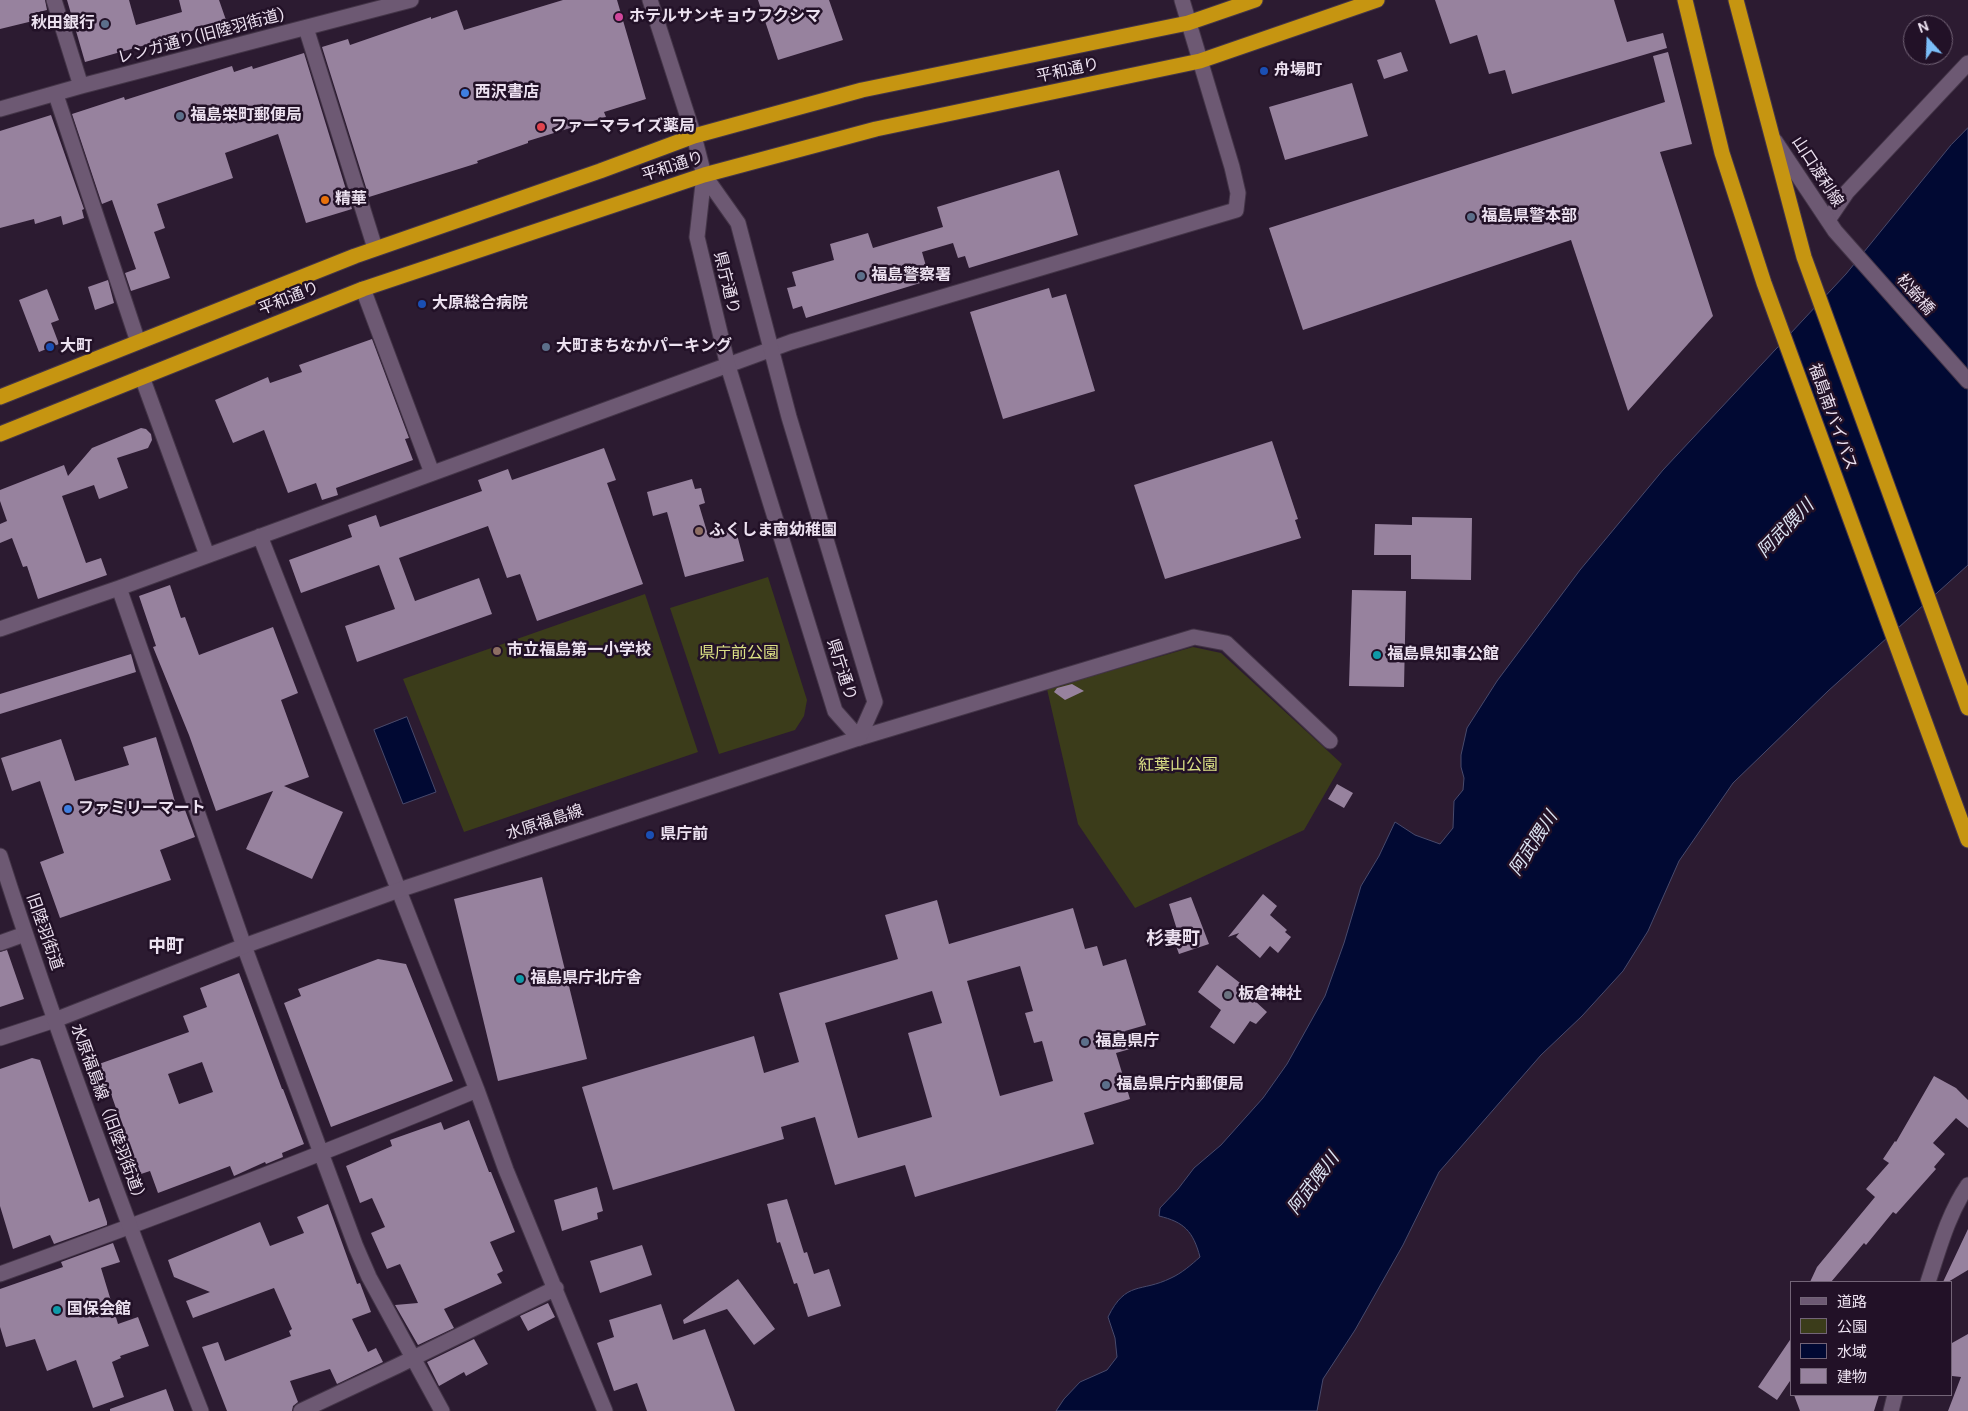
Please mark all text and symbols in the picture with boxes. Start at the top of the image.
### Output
street label: レンガ通り(旧陸羽街道) [115,5,287,69]
place label: ホテルサンキョウフクシマ [629,7,821,27]
marker: ホテルサンキョウフクシマ [613,11,625,23]
place label: 秋田銀行 [31,14,95,34]
north arrow [1903,15,1953,65]
text: N [1915,17,1931,37]
marker: 秋田銀行 [99,18,111,30]
street label: 平和通り [1035,55,1101,87]
place label: 舟場町 [1274,61,1322,81]
marker: 舟場町 [1258,65,1270,77]
place label: 西沢書店 [475,83,539,103]
marker: 西沢書店 [459,87,471,99]
place label: 福島栄町郵便局 [190,106,302,126]
marker: 福島栄町郵便局 [174,110,186,122]
place label: ファーマライズ薬局 [551,117,695,137]
marker: ファーマライズ薬局 [535,121,547,133]
street label: 山口渡利線 [1787,133,1847,211]
street label: 平和通り [640,148,706,186]
place label: 精華 [335,190,367,210]
marker: 精華 [319,194,331,206]
place label: 福島県警本部 [1481,207,1577,227]
marker: 福島県警本部 [1465,211,1477,223]
street label: 県庁通り [709,250,743,316]
place label: 福島警察署 [871,266,951,286]
marker: 福島警察署 [855,270,867,282]
street label: 松齢橋 [1892,271,1938,319]
street label: 平和通り [256,278,322,320]
place label: 大原総合病院 [432,294,528,314]
marker: 大原総合病院 [416,298,428,310]
place label: 大町 [60,337,92,357]
place label: 大町まちなかパーキング [556,337,732,357]
marker: 大町 [44,341,56,353]
marker: 大町まちなかパーキング [540,341,552,353]
street label: 福島南バイパス [1804,361,1860,473]
water label: 阿武隈川 [1753,496,1819,562]
place label: ふくしま南幼稚園 [709,521,837,541]
marker: ふくしま南幼稚園 [693,525,705,537]
street label: 県庁通り [822,637,860,703]
place label: 市立福島第一小学校 [507,641,651,661]
park label: 県庁前公園 [699,644,779,664]
marker: 市立福島第一小学校 [491,645,503,657]
place label: 福島県知事公館 [1387,645,1499,665]
marker: 福島県知事公館 [1371,649,1383,661]
park label: 紅葉山公園 [1138,756,1218,776]
place label: ファミリーマート [78,799,206,819]
street label: 水原福島線 [504,802,586,844]
marker: ファミリーマート [62,803,74,815]
water label: 阿武隈川 [1505,808,1563,880]
place label: 県庁前 [660,825,708,845]
marker: 県庁前 [644,829,656,841]
street label: 旧陸羽街道 [22,891,66,973]
district label: 杉妻町 [1146,928,1200,950]
district label: 中町 [148,936,184,958]
place label: 福島県庁北庁舎 [530,969,642,989]
marker: 福島県庁北庁舎 [514,973,526,985]
place label: 板倉神社 [1238,985,1302,1005]
marker: 板倉神社 [1222,989,1234,1001]
street label: 水原福島線（旧陸羽街道） [66,1022,150,1208]
place label: 福島県庁 [1095,1032,1159,1052]
marker: 福島県庁 [1079,1036,1091,1048]
place label: 福島県庁内郵便局 [1116,1075,1244,1095]
marker: 福島県庁内郵便局 [1100,1079,1112,1091]
water label: 阿武隈川 [1284,1149,1344,1219]
legend [1790,1281,1953,1396]
text: 道路 [1837,1292,1867,1312]
place label: 国保会館 [67,1300,131,1320]
marker: 国保会館 [51,1304,63,1316]
text: 公園 [1837,1317,1867,1337]
text: 水域 [1837,1342,1867,1362]
text: 建物 [1837,1367,1867,1387]

